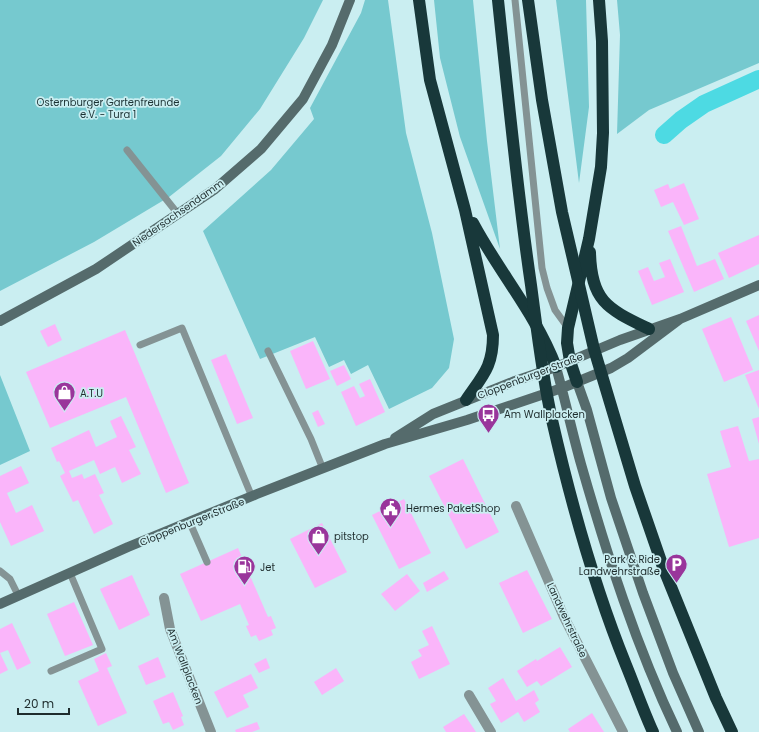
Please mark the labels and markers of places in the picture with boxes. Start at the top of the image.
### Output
shop icon: A.T.U [52,380,78,413]
place label: A.T.U [80,386,103,401]
bus stop icon: Am Wallplacken [476,401,502,434]
place label: Am Wallplacken [504,407,585,422]
public building icon: Hermes PaketShop [378,495,404,528]
place label: Hermes PaketShop [406,501,500,516]
shop icon: pitstop [305,523,331,556]
place label: pitstop [334,529,369,544]
place label: Park & Ride Landwehrstraße [579,552,660,579]
parking icon: Park & Ride Landwehrstraße [663,552,689,585]
fuel station icon: Jet [232,554,258,587]
place label: Jet [260,560,276,575]

